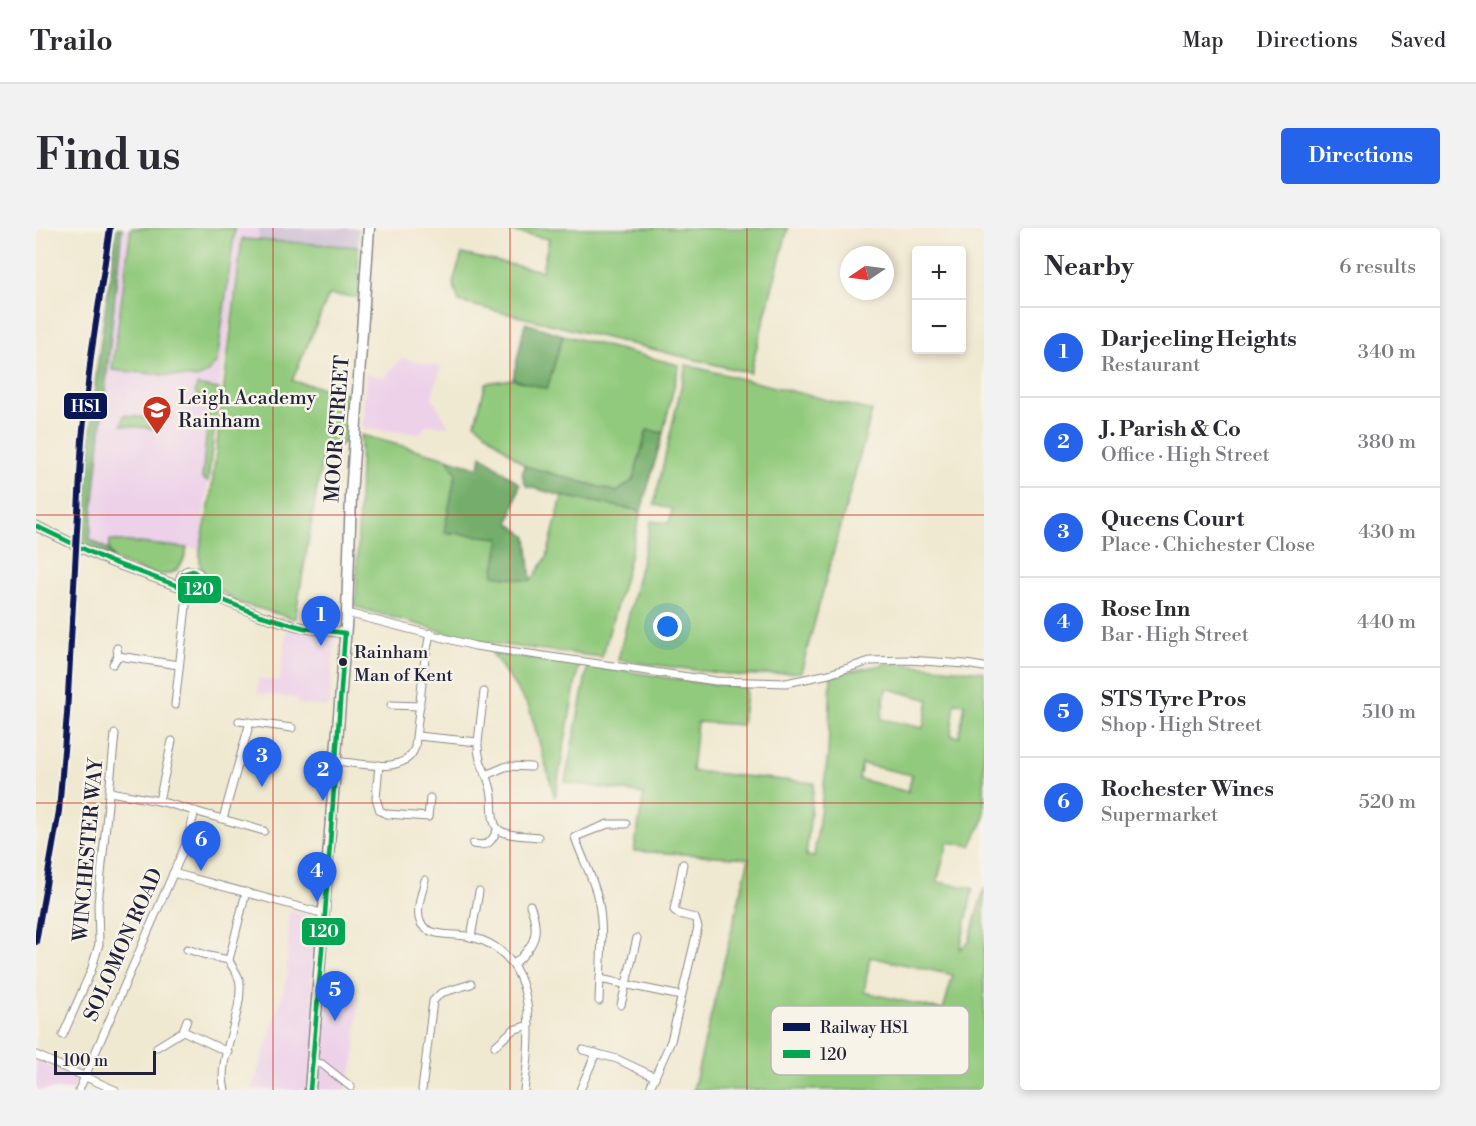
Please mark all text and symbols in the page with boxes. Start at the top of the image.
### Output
text: Trailo [30,24,113,59]
text: Map [1182,28,1224,54]
text: Directions [1257,28,1358,54]
text: Saved [1391,28,1446,54]
button: Directions [1281,128,1440,184]
text: Find us [36,130,180,183]
north arrow [840,246,894,300]
map controls [912,246,966,354]
button: + [912,246,966,300]
text: Nearby [1044,251,1134,283]
text: 6 results [1339,255,1416,280]
button: − [912,300,966,354]
text: Darjeeling Heights [1101,326,1297,353]
text: 1 [1059,340,1068,365]
text: 340 m [1358,340,1416,365]
text: Restaurant [1101,353,1200,378]
street label: MOOR STREET [320,355,356,503]
place label: Leigh Academy Rainham [178,386,317,434]
line badge: HS1 [63,392,108,420]
school or university icon: Leigh Academy Rainham [141,394,173,436]
text: HS1 [71,397,101,417]
text: J. Parish & Co [1101,416,1241,443]
text: 2 [1057,430,1070,455]
text: 380 m [1358,430,1416,455]
text: Office · High Street [1101,443,1270,468]
text: Queens Court [1101,506,1244,533]
text: 3 [1057,520,1070,545]
text: 430 m [1358,520,1416,545]
text: Place · Chichester Close [1101,533,1315,558]
line badge: 120 [177,575,222,604]
text: 120 [184,580,214,600]
pin: 1 [302,596,340,646]
text: Rose Inn [1101,596,1190,623]
text: 4 [1057,610,1070,635]
text: 440 m [1357,610,1416,635]
your location [653,612,682,641]
text: Bar · High Street [1101,623,1249,648]
place label: Rainham Man of Kent [354,641,453,687]
marker: Rainham Man of Kent [337,656,349,668]
text: STS Tyre Pros [1101,686,1246,713]
text: 5 [1057,700,1070,725]
text: 510 m [1362,700,1416,725]
text: Shop · High Street [1101,713,1262,738]
pin: 3 [242,738,282,787]
pin: 2 [304,752,342,801]
street label: WINCHESTER WAY [68,756,110,944]
text: Rochester Wines [1101,776,1274,803]
text: 6 [1057,790,1070,815]
text: 520 m [1359,790,1416,815]
text: Supermarket [1101,803,1218,828]
pin: 6 [182,822,220,871]
pin: 4 [298,852,336,902]
street label: SOLOMON ROAD [79,864,169,1026]
line badge: 120 [301,917,346,946]
text: 120 [309,922,339,942]
pin: 5 [316,972,354,1021]
legend [771,1006,969,1075]
text: Railway HS1 [820,1018,909,1038]
text: 120 [820,1045,847,1065]
scale bar [54,1048,156,1076]
text: 100 m [63,1051,108,1071]

